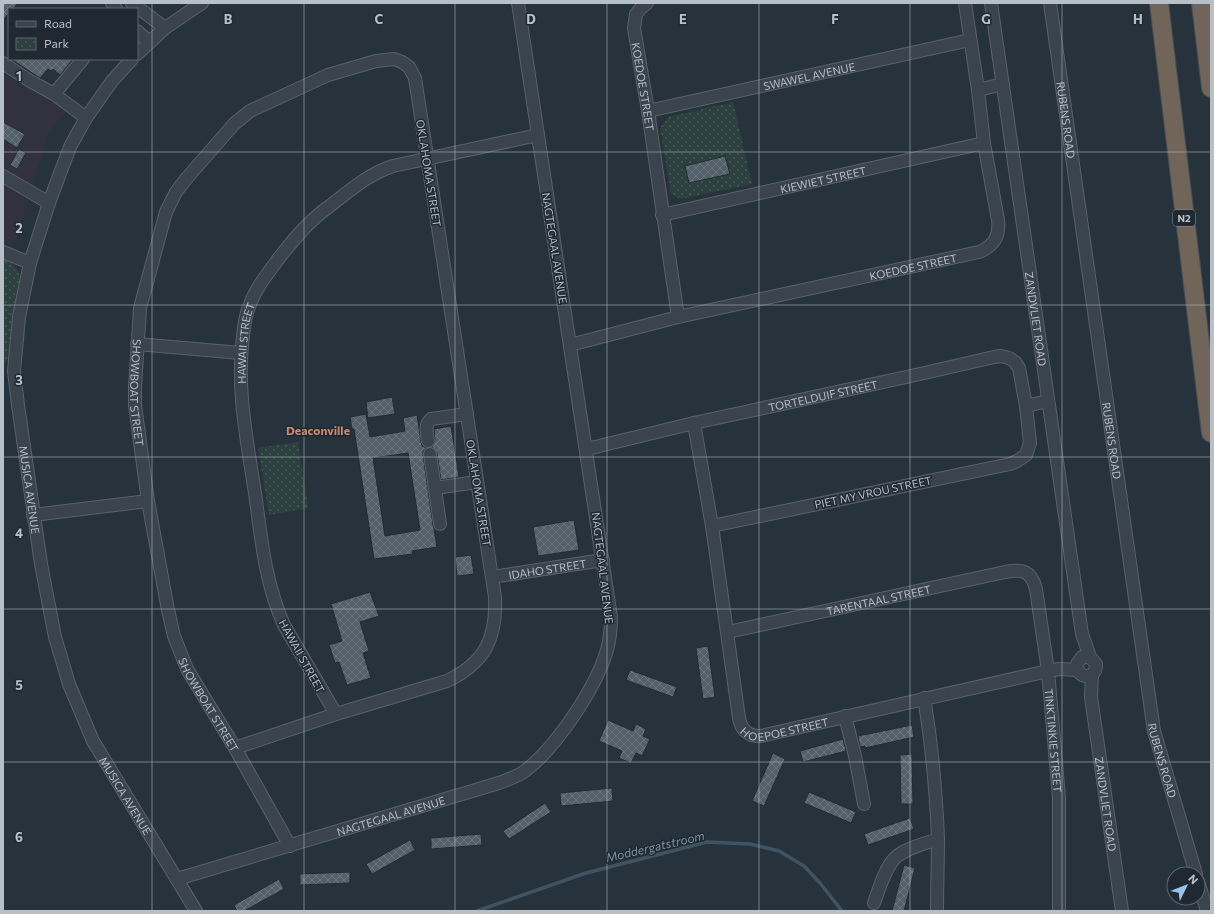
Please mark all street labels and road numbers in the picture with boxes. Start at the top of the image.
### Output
street label: KOEDOE STREET [630,41,657,131]
street label: SWAWEL AVENUE [762,59,856,92]
street label: RUBENS ROAD [1055,81,1079,159]
street label: OKLAHOMA STREET [414,118,444,228]
street label: KIEWIET STREET [779,163,867,195]
street label: NAGTEGAAL AVENUE [540,191,570,305]
road number: N2 [1173,210,1195,226]
street label: KOEDOE STREET [868,250,958,282]
street label: ZANDVLIET ROAD [1023,271,1050,367]
street label: HAWAII STREET [234,301,257,384]
street label: SHOWBOAT STREET [128,339,147,447]
street label: TORTELDUIF STREET [767,377,879,413]
street label: RUBENS ROAD [1101,401,1124,480]
street label: OKLAHOMA STREET [464,438,494,548]
street label: MUSICA AVENUE [17,445,43,535]
street label: PIET MY VROU STREET [813,473,933,511]
street label: NAGTEGAAL AVENUE [590,511,616,625]
street label: IDAHO STREET [507,556,587,581]
street label: TARENTAAL STREET [825,582,932,617]
street label: HAWAII STREET [276,617,328,695]
street label: SHOWBOAT STREET [177,656,242,754]
street label: TINKTINKIE STREET [1043,688,1065,793]
street label: HOEPOE STREET [738,715,829,743]
street label: RUBENS ROAD [1146,722,1180,799]
street label: MUSICA AVENUE [97,754,155,837]
street label: ZANDVLIET ROAD [1093,756,1120,852]
street label: NAGTEGAAL AVENUE [335,793,446,838]

